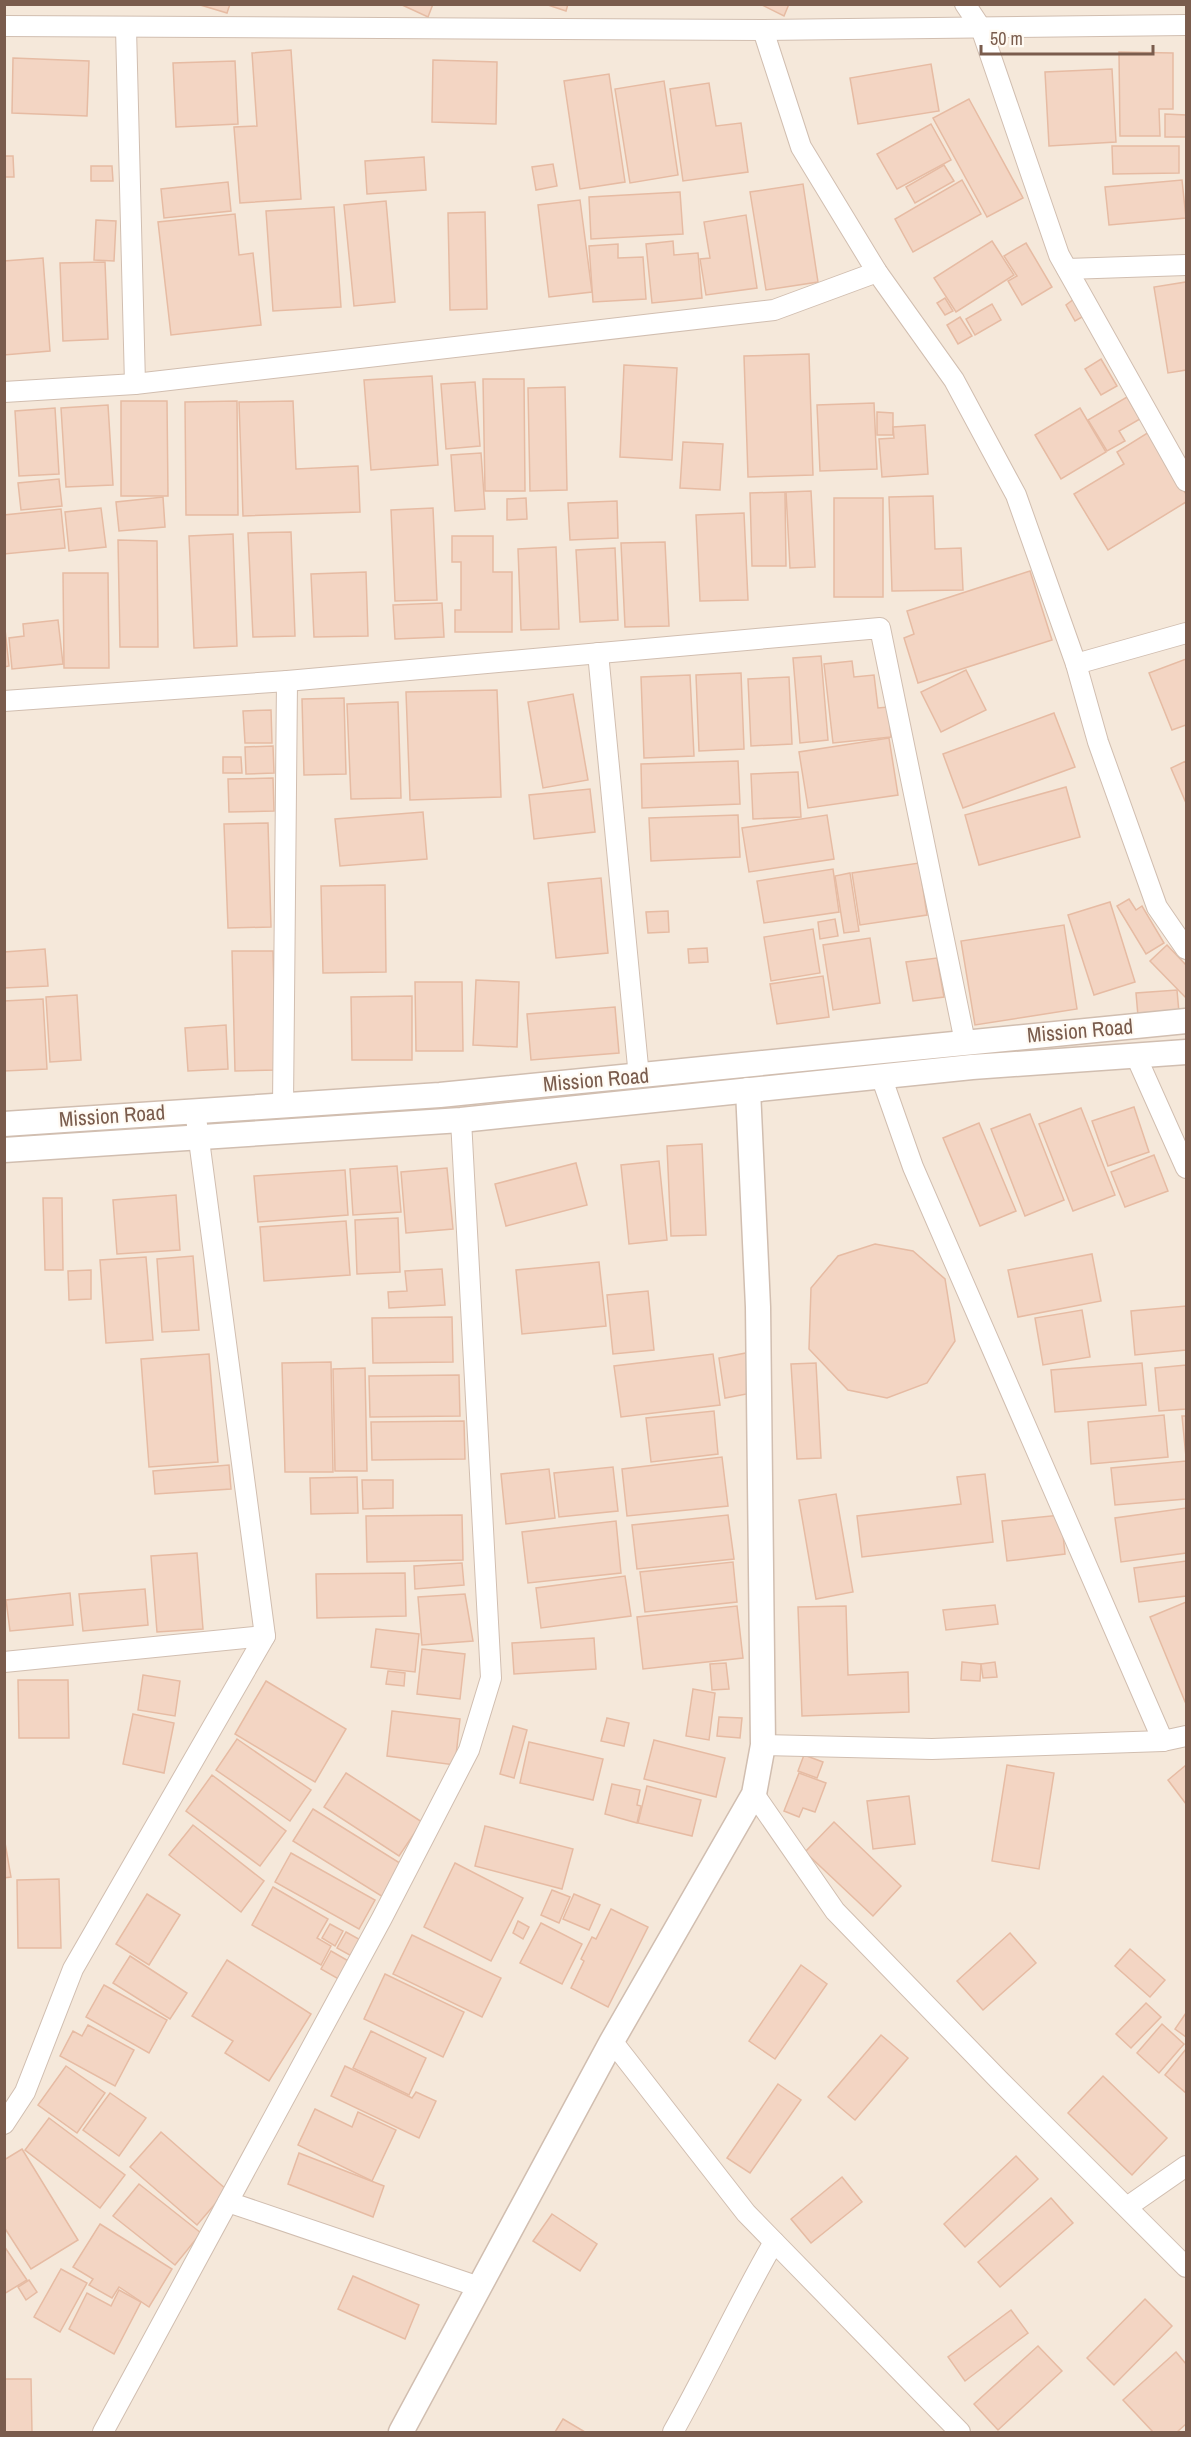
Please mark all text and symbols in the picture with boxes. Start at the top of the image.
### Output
scale bar [981,18,1154,56]
text: 50 m [990,26,1023,51]
street label: Mission Road [1026,1011,1134,1050]
street label: Mission Road [542,1060,650,1099]
street label: Mission Road [58,1097,166,1134]

